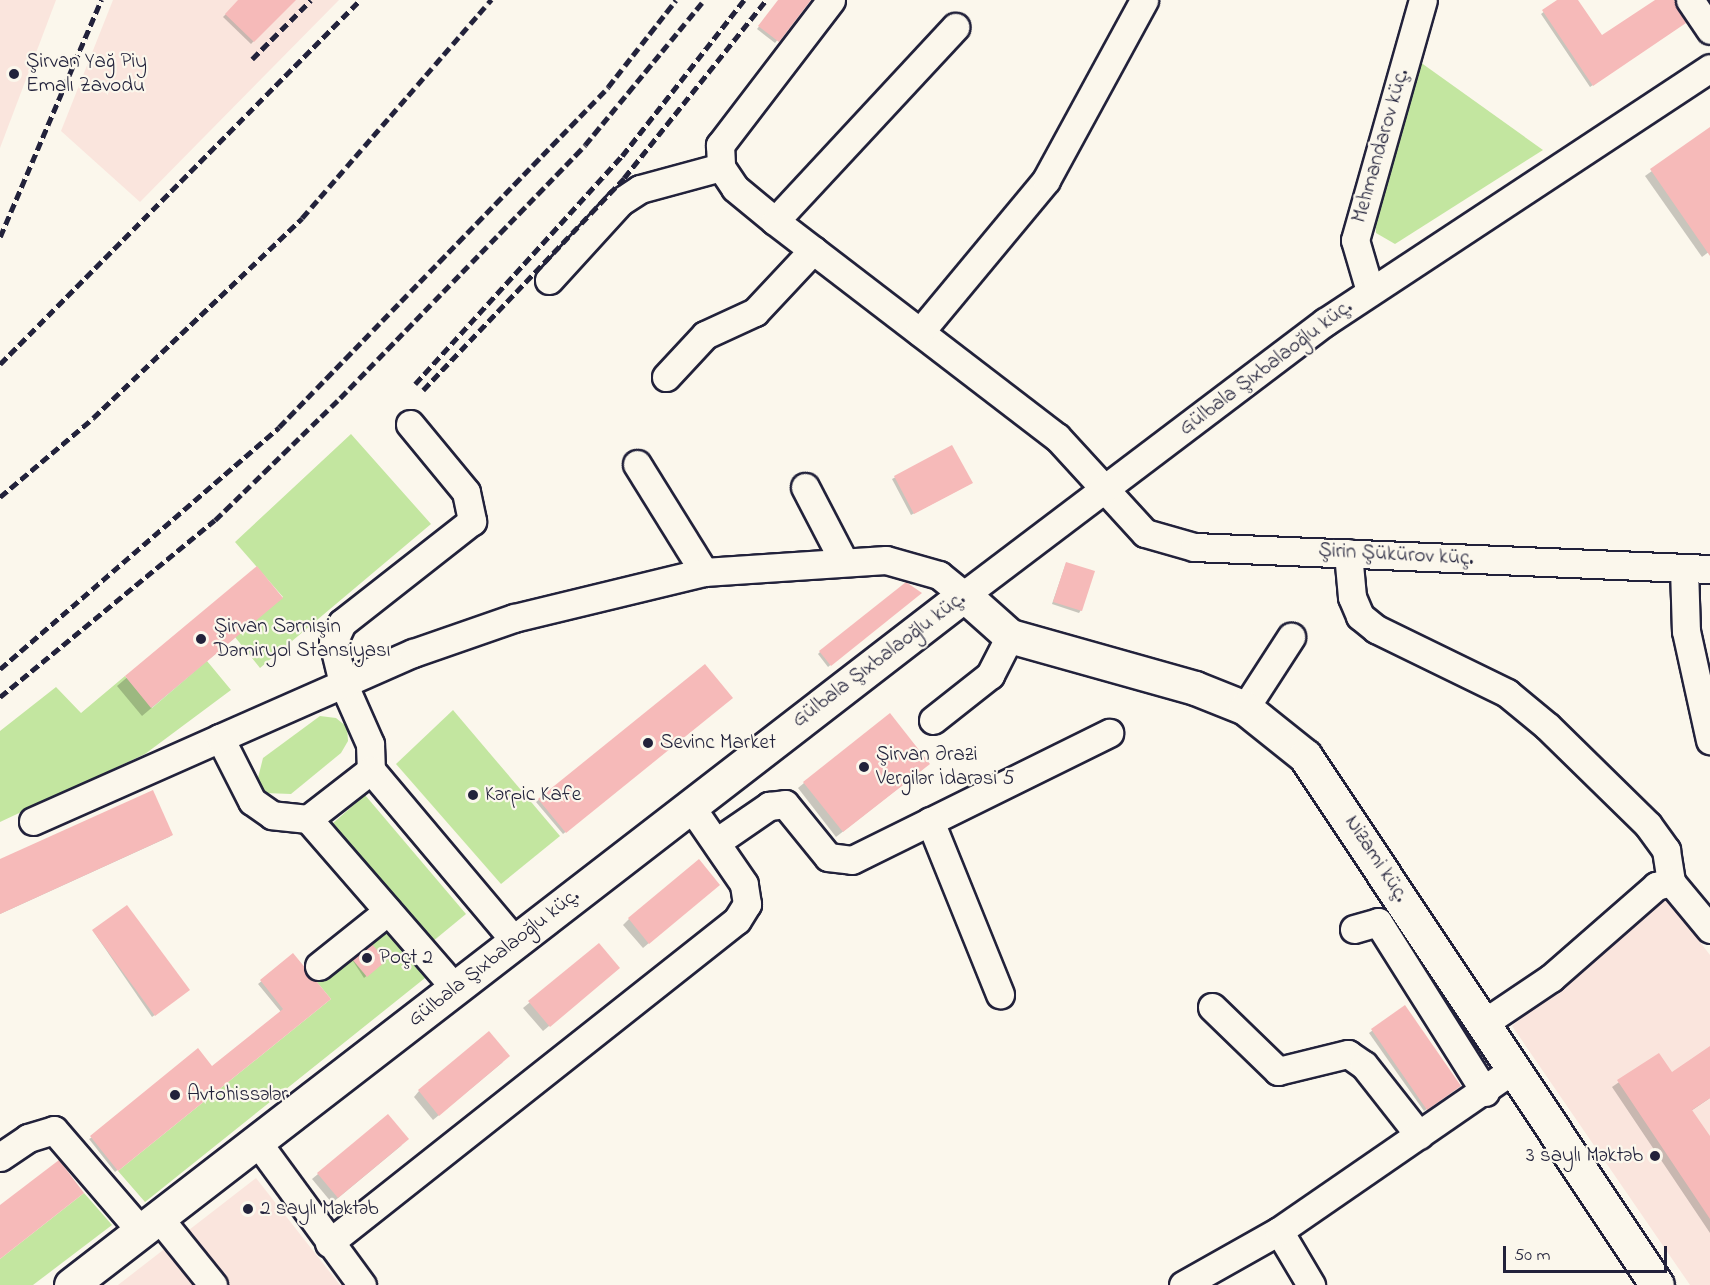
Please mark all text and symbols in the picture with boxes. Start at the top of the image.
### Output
place label: Şirvan Yağ Piy Emalı Zavodu [26,49,147,99]
street label: Mehmandarov küç. [1347,66,1415,226]
marker: Şirvan Yağ Piy Emalı Zavodu [7,67,21,81]
street label: Gülbala Şıxbalaoğlu küç. [1174,295,1358,441]
street label: Şirin Şükürov küç. [1318,538,1474,572]
street label: Gülbala Şıxbalaoğlu küç. [787,587,971,733]
place label: Şirvan Sərnişin Dəmiryol Stansiyası [214,614,391,664]
marker: Şirvan Sərnişin Dəmiryol Stansiyası [192,630,210,648]
place label: Sevinc Market [660,730,776,756]
marker: Sevinc Market [641,736,655,750]
place label: Şirvan Ərazi Vergilər İdarəsi 5 [876,742,1015,792]
marker: Şirvan Ərazi Vergilər İdarəsi 5 [857,760,871,774]
place label: Kərpic Kafe [485,782,581,808]
marker: Kərpic Kafe [466,788,480,802]
street label: Nizami küç. [1339,811,1413,907]
street label: Gülbala Şıxbalaoğlu küç. [403,883,585,1033]
place label: Poçt 2 [379,945,433,971]
marker: Poçt 2 [360,951,374,965]
place label: Avtohissələr [187,1082,288,1108]
marker: Avtohissələr [168,1088,182,1102]
place label: 3 saylı Məktəb [1526,1143,1643,1169]
marker: 3 saylı Məktəb [1648,1149,1662,1163]
place label: 2 saylı Məktəb [260,1196,379,1222]
marker: 2 saylı Məktəb [241,1202,255,1216]
scale bar [1506,1234,1670,1272]
text: 50 m [1514,1243,1551,1269]

